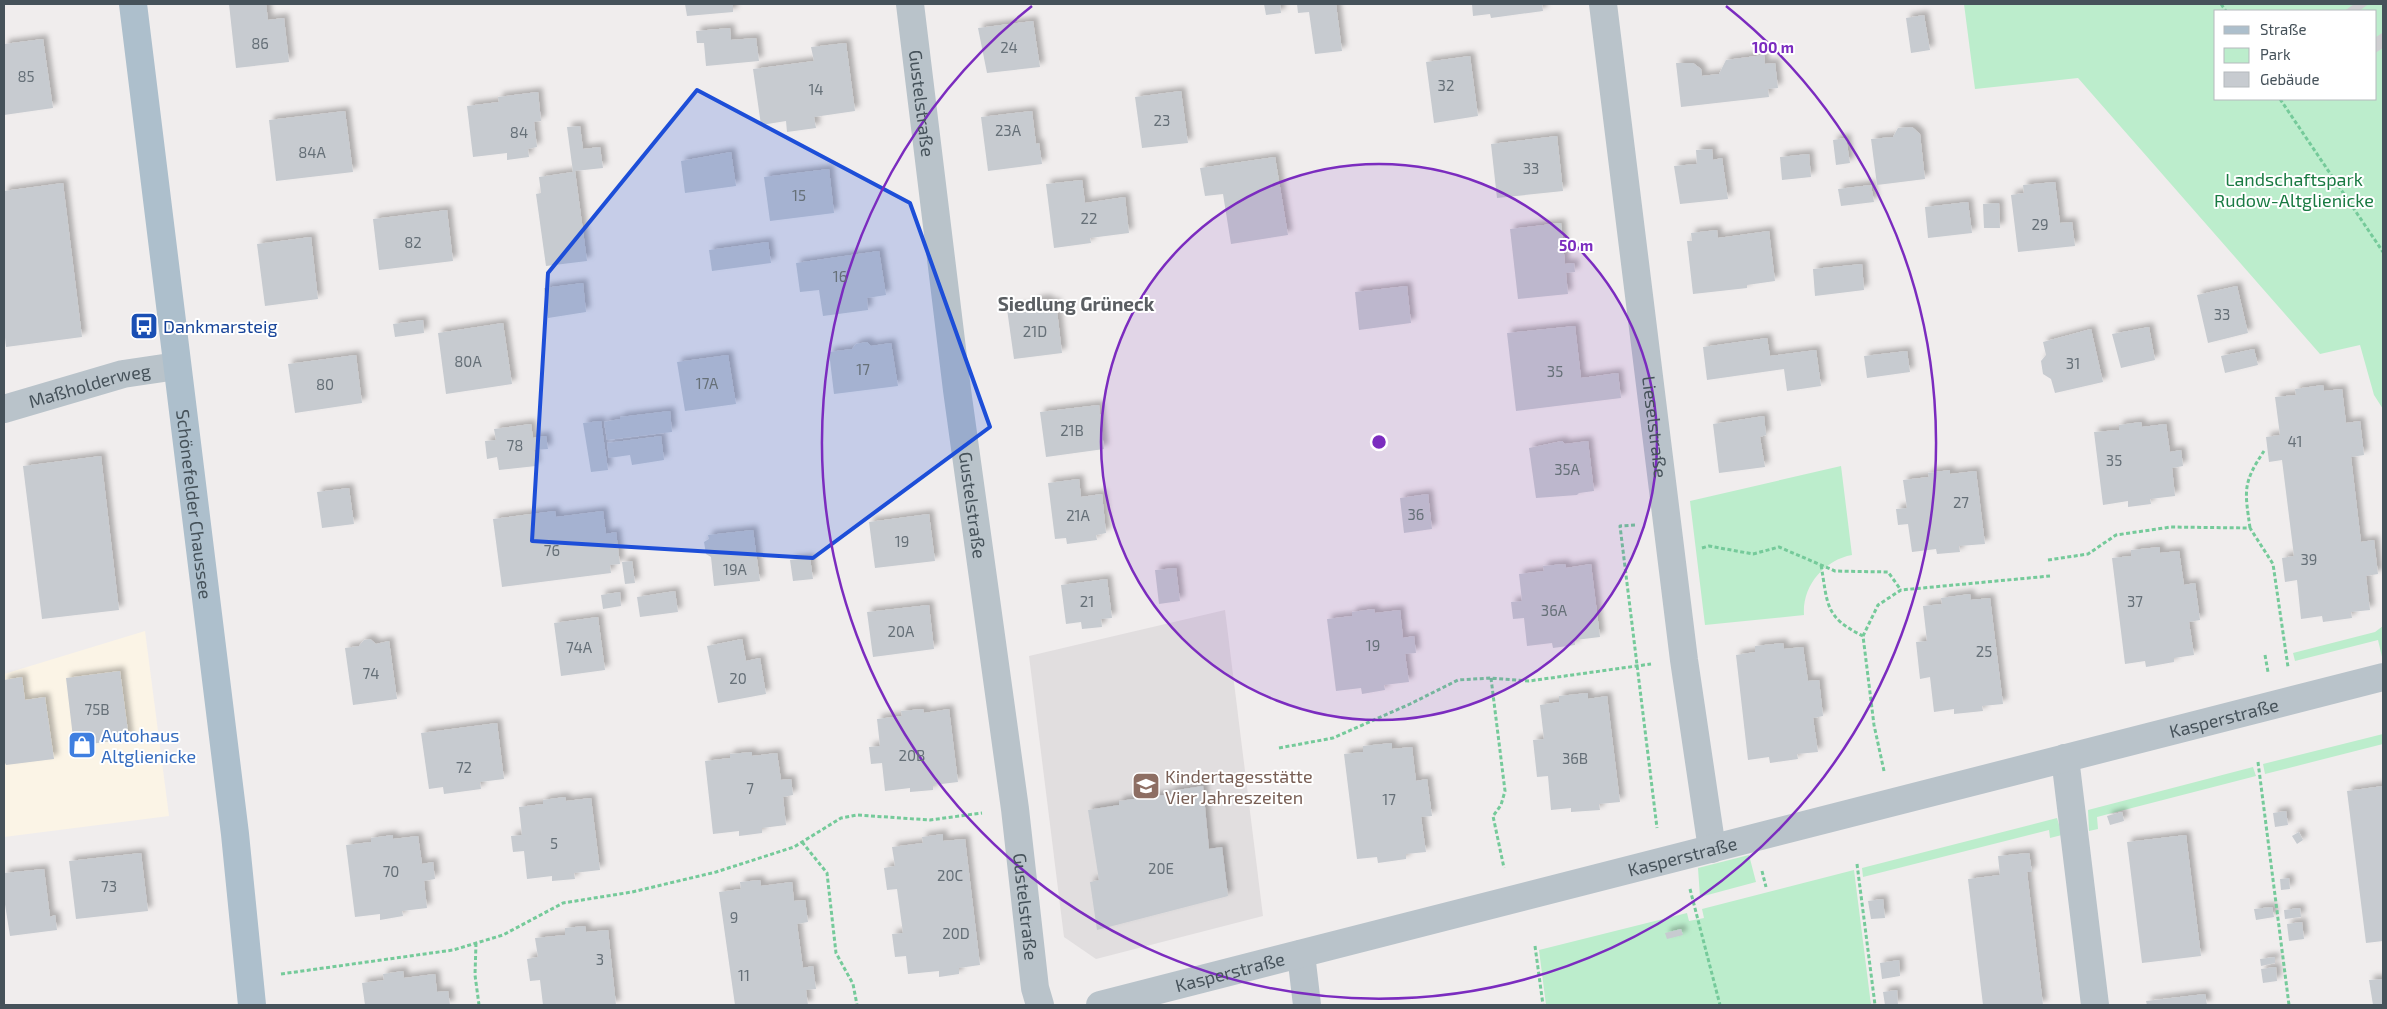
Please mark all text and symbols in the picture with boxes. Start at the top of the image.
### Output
legend [2214,10,2377,100]
text: Straße [2260,20,2306,38]
house number: 86 [251,34,269,52]
house number: 24 [1000,38,1018,56]
text: 100 m [1752,38,1794,56]
text: Park [2260,45,2291,63]
street label: Gustelstraße [905,49,940,158]
house number: 85 [17,67,35,85]
text: Gebäude [2260,70,2319,88]
house number: 32 [1438,76,1454,94]
house number: 14 [808,80,824,98]
house number: 23 [1154,111,1170,129]
house number: 23A [995,121,1022,139]
house number: 84 [510,123,528,141]
house number: 84A [298,143,326,161]
house number: 33 [1523,159,1539,177]
park label: Landschaftspark Rudow-Altglienicke [2214,168,2374,211]
house number: 15 [792,186,806,204]
house number: 22 [1081,209,1097,227]
house number: 29 [2031,215,2049,233]
house number: 82 [404,233,422,251]
text: 50 m [1559,236,1593,254]
house number: 16 [833,267,847,285]
district label: Siedlung Grüneck [998,292,1155,315]
house number: 33 [2214,305,2230,323]
bus stop icon: Dankmarsteig [129,311,159,341]
place label: Dankmarsteig [163,315,278,337]
house number: 21D [1023,322,1047,340]
house number: 80A [454,352,482,370]
house number: 31 [2066,354,2080,372]
street label: Maßholderweg [26,359,152,412]
house number: 17 [856,360,870,378]
house number: 35 [1547,362,1563,380]
house number: 17A [696,374,719,392]
house number: 80 [316,375,334,393]
street label: Lieselstraße [1638,375,1672,479]
street label: Schönefelder Chaussee [172,408,217,600]
house number: 21B [1060,421,1084,439]
house number: 41 [2287,432,2303,450]
centre of rings [1370,433,1388,451]
house number: 78 [507,436,523,454]
street label: Gustelstraße [955,450,991,560]
house number: 35 [2106,451,2122,469]
house number: 35A [1554,460,1581,478]
house number: 27 [1953,493,1969,511]
house number: 36 [1408,505,1424,523]
house number: 21A [1066,506,1091,524]
house number: 19 [895,532,909,550]
house number: 76 [544,541,560,559]
house number: 39 [2301,550,2317,568]
house number: 19A [723,560,748,578]
house number: 21 [1080,592,1094,610]
house number: 37 [2127,592,2143,610]
house number: 36A [1541,601,1568,619]
house number: 20A [888,622,915,640]
house number: 19 [1366,636,1380,654]
house number: 74A [566,638,593,656]
house number: 25 [1976,642,1992,660]
house number: 74 [363,664,379,682]
house number: 20 [729,669,747,687]
street label: Kasperstraße [2167,693,2281,742]
house number: 75B [84,700,110,718]
place label: Autohaus Altglienicke [101,724,196,767]
shop icon: Autohaus Altglienicke [67,730,97,760]
house number: 20B [899,746,925,764]
house number: 36B [1562,749,1588,767]
house number: 72 [456,758,472,776]
place label: Kindertagesstätte Vier Jahreszeiten [1165,765,1313,808]
school or university icon: Kindertagesstätte Vier Jahreszeiten [1131,771,1161,801]
house number: 7 [746,779,754,797]
house number: 17 [1382,790,1396,808]
street label: Kasperstraße [1625,832,1739,881]
house number: 5 [550,834,558,852]
street label: Gustelstraße [1009,852,1043,961]
house number: 20E [1148,859,1174,877]
house number: 70 [383,862,399,880]
house number: 20C [937,866,963,884]
house number: 73 [101,877,117,895]
house number: 9 [730,908,738,926]
house number: 20D [942,924,970,942]
street label: Kasperstraße [1173,947,1287,996]
house number: 3 [596,950,604,968]
house number: 11 [738,966,750,984]

